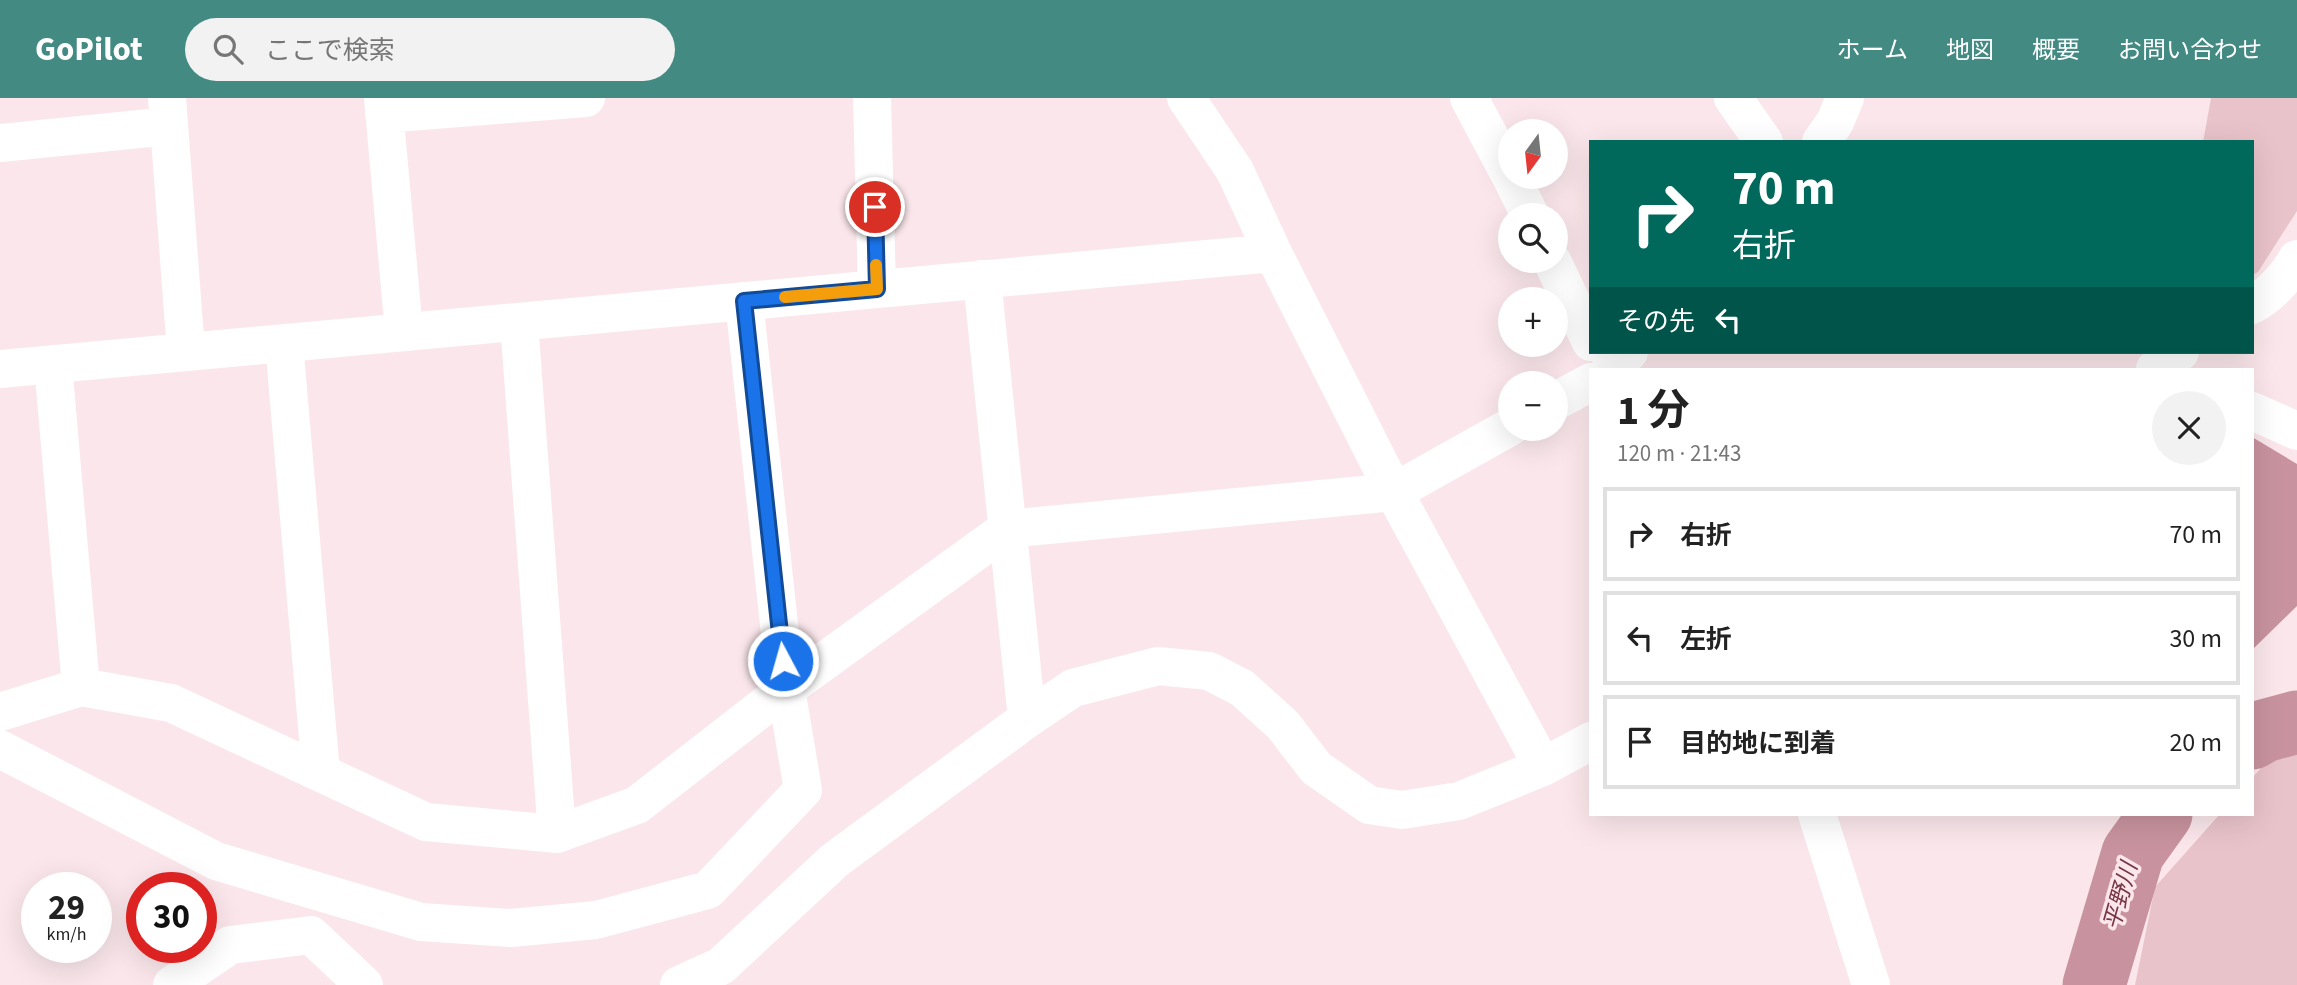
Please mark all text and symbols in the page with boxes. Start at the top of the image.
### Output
search box [185,18,675,81]
text: GoPilot [35,26,143,73]
icon: search [209,30,247,68]
text: ここで検索 [265,32,395,69]
text: ホーム [1837,33,1908,68]
text: 地図 [1946,33,1994,68]
text: 概要 [2032,33,2080,68]
text: お問い合わせ [2118,33,2262,68]
north arrow [1498,119,1568,189]
map controls [1498,119,1568,441]
text: 70 m [1732,154,1836,224]
icon: right [1617,168,1708,259]
pin [845,177,905,237]
icon: arrive [856,188,894,226]
button: search [1498,203,1568,273]
text: 右折 [1732,223,1796,269]
button: + [1498,287,1568,357]
icon: left [1709,301,1747,339]
text: その先 [1617,303,1695,340]
button: − [1498,371,1568,441]
text: 1 分 [1617,381,1690,441]
button: close [2152,391,2226,465]
text: 120 m · 21:43 [1617,437,1741,470]
icon: right [1621,515,1659,553]
text: 70 m [2169,516,2222,553]
text: 右折 [1680,517,1732,554]
icon: left [1621,619,1659,657]
text: 30 m [2169,620,2222,657]
text: 左折 [1680,621,1732,658]
position arrow [746,624,820,698]
icon: arrive [1621,723,1659,761]
text: 20 m [2169,724,2222,761]
text: 目的地に到着 [1680,725,1836,762]
water label: 平野川 [2095,856,2147,934]
speed limit sign: 30 [126,872,217,963]
text: 29 [48,883,85,933]
text: km/h [47,922,86,947]

